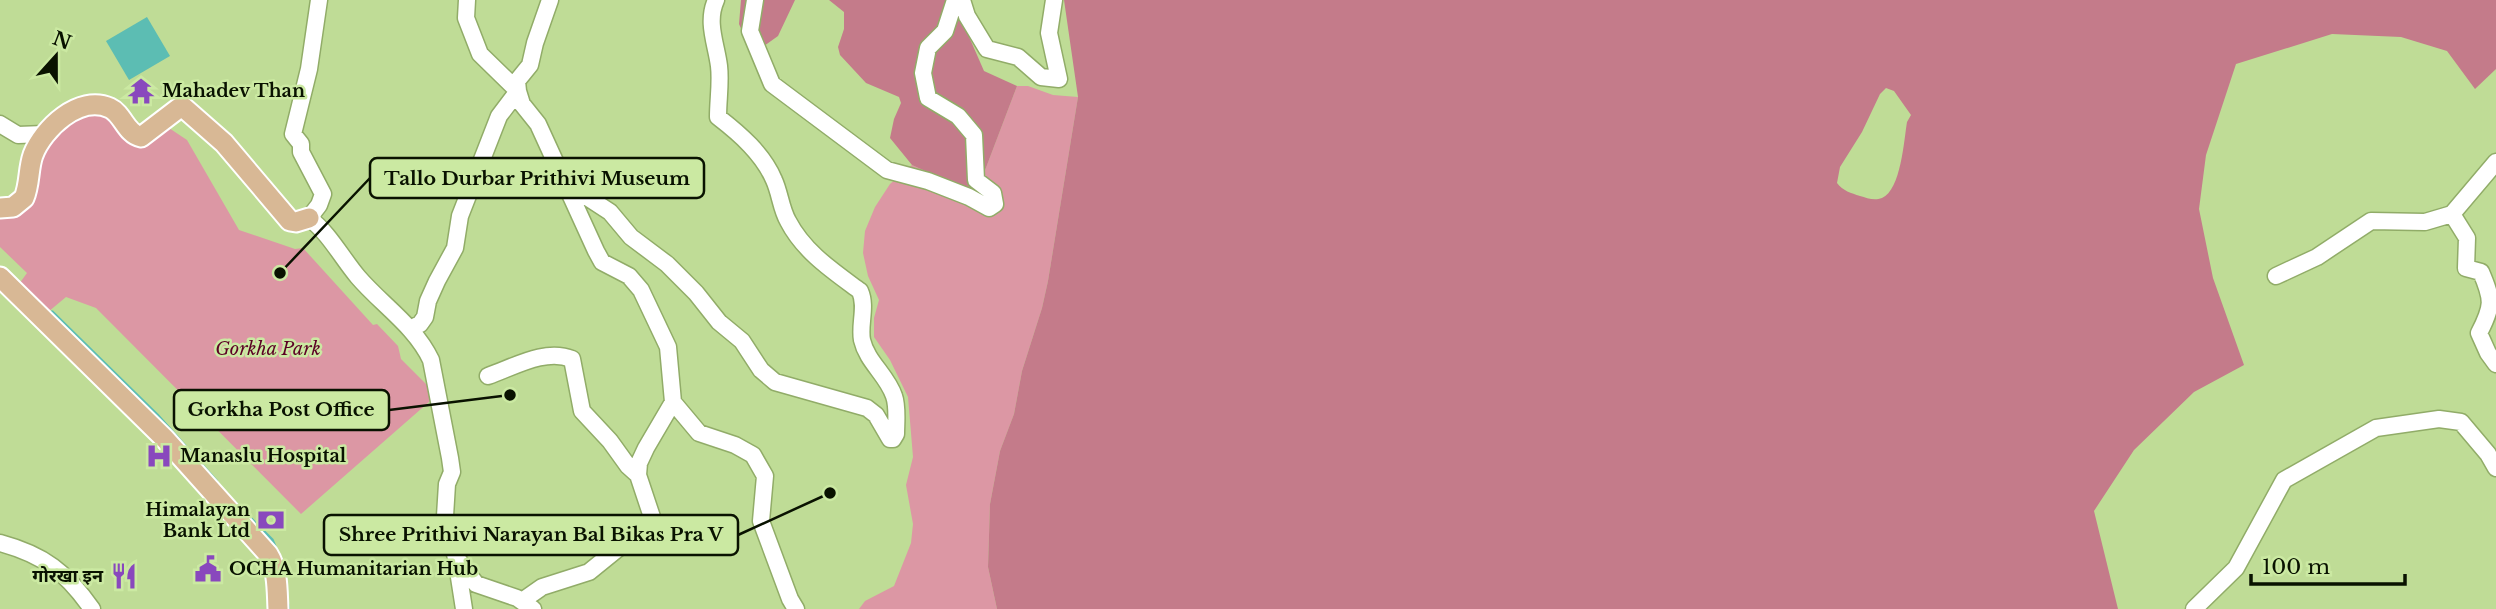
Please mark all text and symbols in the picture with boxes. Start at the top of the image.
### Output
north arrow [21,21,91,91]
text: N [49,27,74,55]
temple icon: Mahadev Than [126,76,156,106]
place label: Mahadev Than [162,80,305,102]
callout: Tallo Durbar Prithivi Museum [370,158,704,198]
text: Tallo Durbar Prithivi Museum [384,167,690,190]
park label: Gorkha Park [215,338,321,360]
callout: Gorkha Post Office [174,390,389,430]
text: Gorkha Post Office [187,398,375,421]
hospital icon: Manaslu Hospital [144,441,174,471]
place label: Manaslu Hospital [180,445,347,467]
place label: Himalayan Bank Ltd [145,499,250,542]
bank icon: Himalayan Bank Ltd [256,505,286,535]
callout: Shree Prithivi Narayan Bal Bikas Pra V [324,515,738,555]
text: Shree Prithivi Narayan Bal Bikas Pra V [339,523,724,546]
scale bar [2251,542,2405,586]
public building icon: OCHA Humanitarian Hub [193,554,223,584]
text: 100 m [2262,554,2330,580]
place label: OCHA Humanitarian Hub [229,558,478,580]
restaurant icon: गोरखा इन [109,561,139,591]
place label: गोरखा इन [32,565,104,587]

